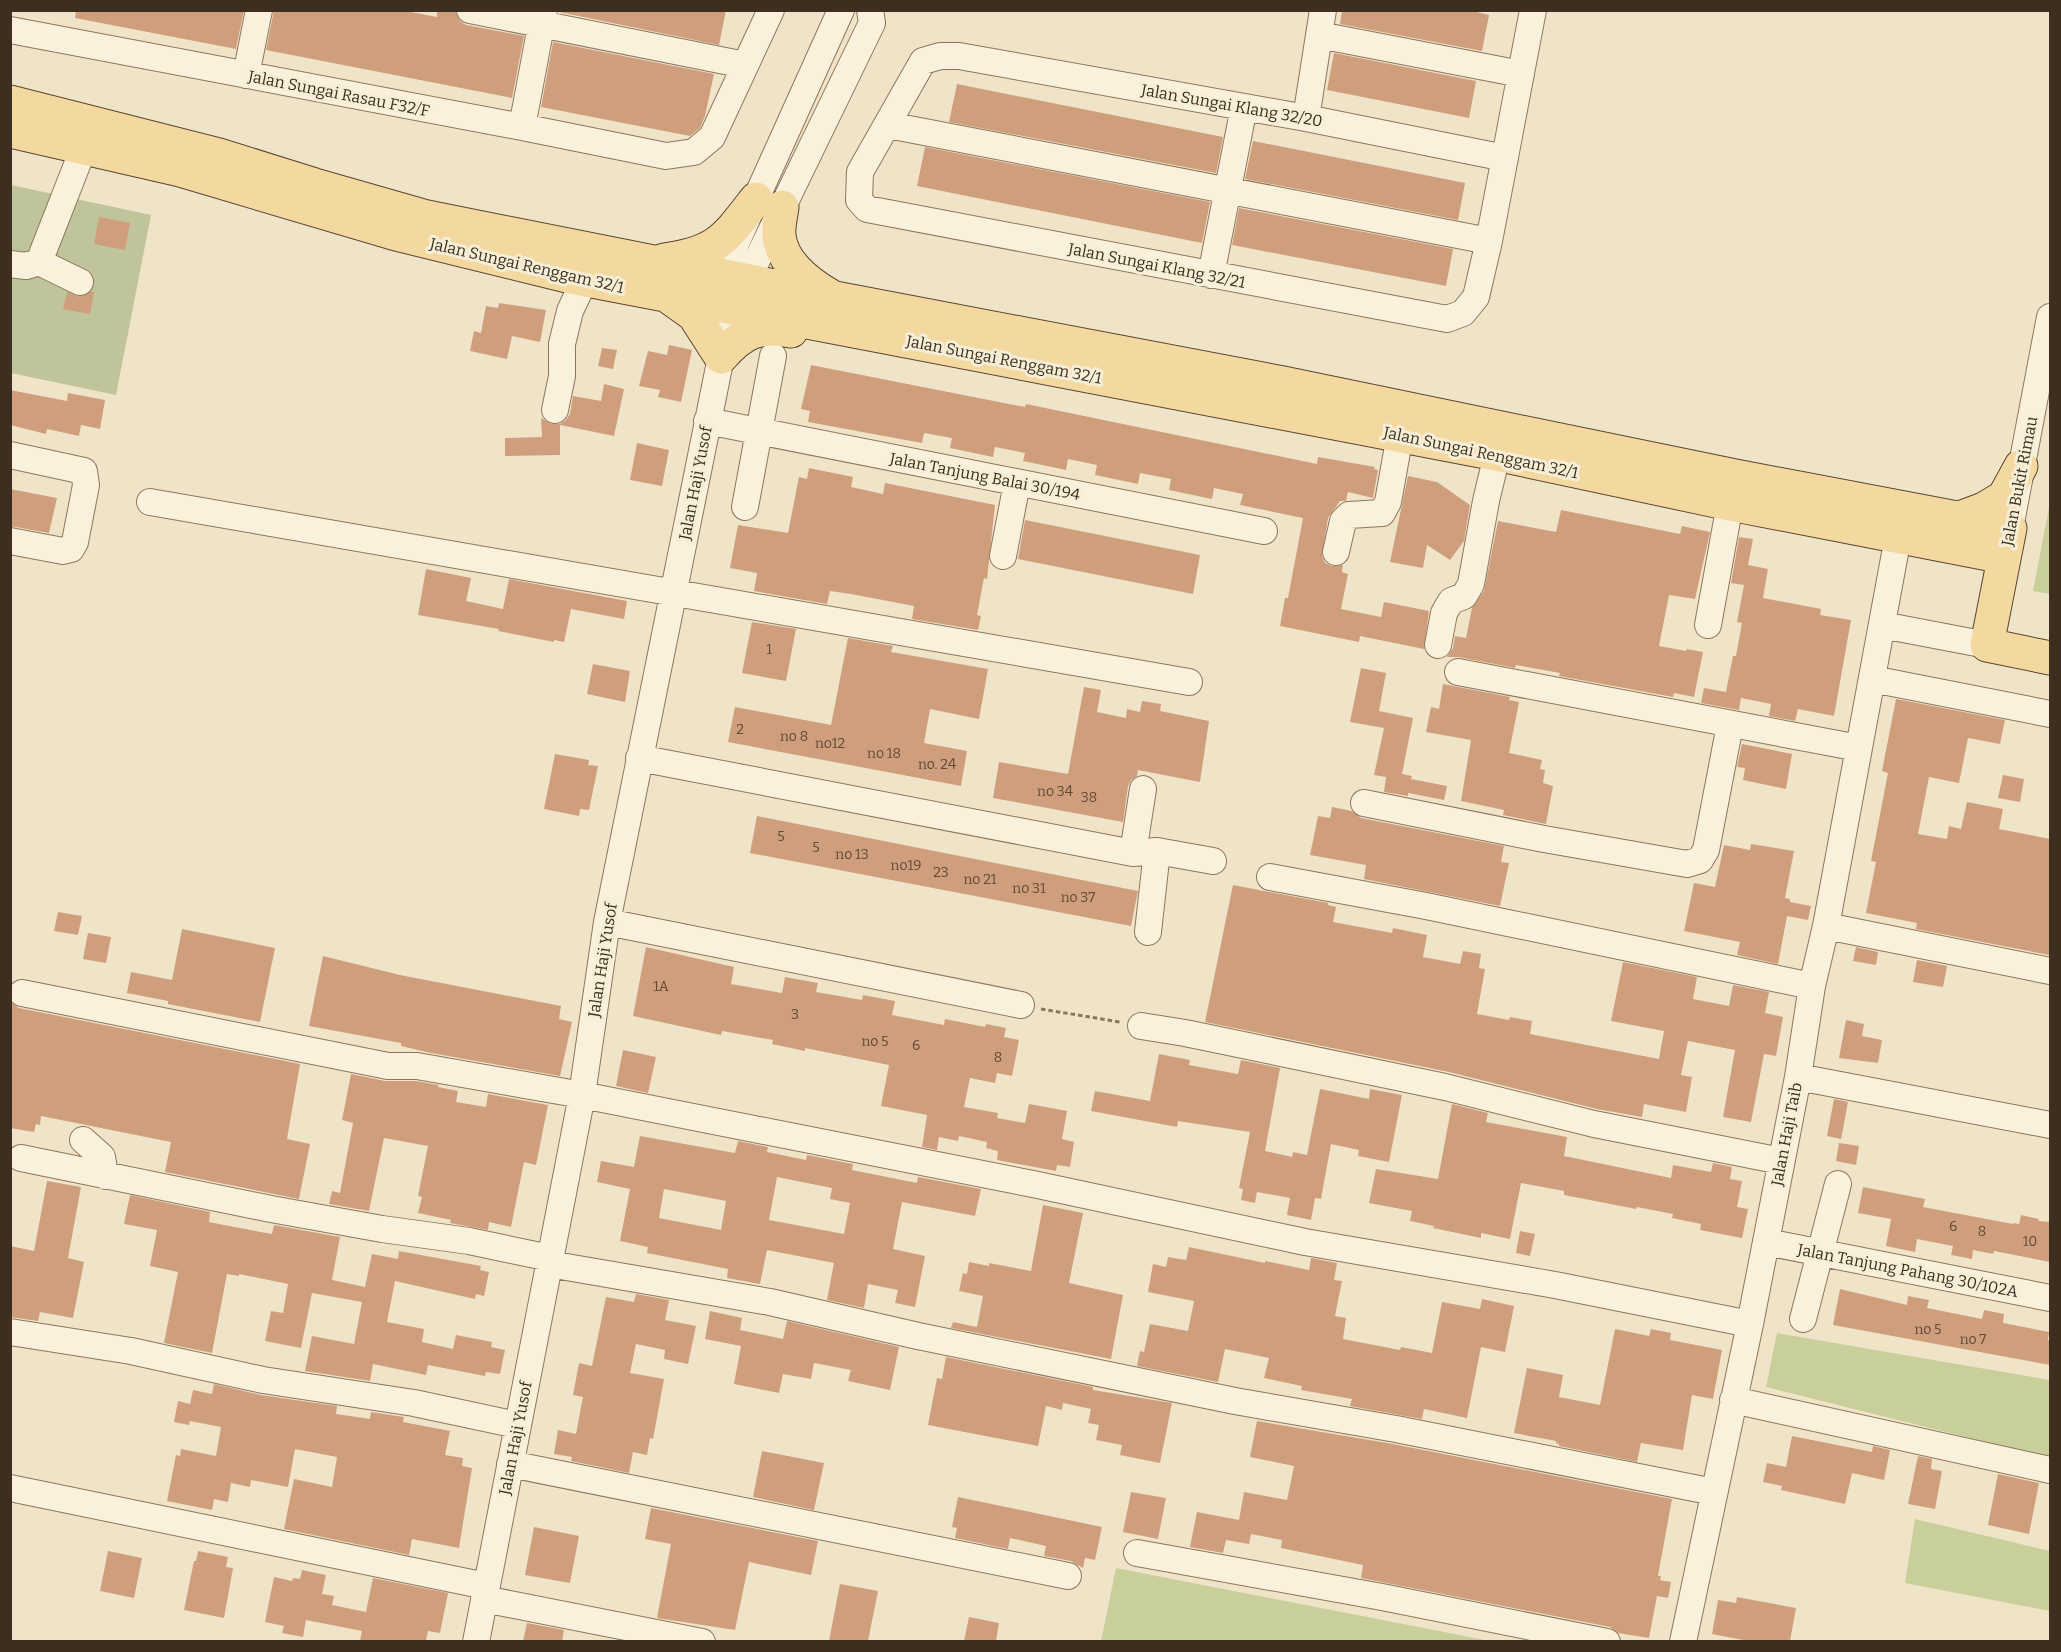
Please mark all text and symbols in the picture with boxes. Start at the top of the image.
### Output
street label: Jalan Sungai Rasau F32/F [246,66,431,120]
street label: Jalan Sungai Klang 32/20 [1139,80,1324,131]
street label: Jalan Sungai Renggam 32/1 [427,234,626,297]
street label: Jalan Sungai Klang 32/21 [1066,239,1247,292]
street label: Jalan Sungai Renggam 32/1 [904,331,1104,388]
street label: Jalan Bukit Rimau [1997,415,2041,549]
street label: Jalan Sungai Renggam 32/1 [1381,422,1580,483]
street label: Jalan Haji Yusof [675,423,716,543]
street label: Jalan Tanjung Balai 30/194 [887,449,1082,504]
house number: 1 [766,641,772,658]
house number: 2 [736,721,744,738]
house number: no 8 [780,728,808,745]
house number: no12 [815,735,845,752]
house number: no 18 [867,745,901,762]
house number: no. 24 [918,756,956,773]
house number: no 34 [1037,783,1073,800]
house number: 38 [1081,789,1097,806]
house number: 5 [777,828,785,845]
house number: 5 [812,839,820,856]
house number: no 13 [835,846,869,863]
house number: no19 [891,857,921,874]
house number: 23 [933,864,949,881]
house number: no 21 [963,871,997,888]
house number: no 31 [1012,880,1046,897]
house number: no 37 [1061,889,1095,906]
street label: Jalan Haji Yusof [584,900,621,1020]
house number: 1A [653,978,669,995]
house number: 3 [791,1006,799,1023]
house number: no 5 [861,1033,889,1050]
house number: 6 [912,1037,920,1054]
house number: 8 [994,1049,1002,1066]
street label: Jalan Haji Taib [1767,1081,1806,1188]
house number: 6 [1949,1218,1957,1235]
house number: 8 [1978,1223,1986,1240]
house number: 10 [2023,1233,2037,1250]
street label: Jalan Tanjung Pahang 30/102A [1795,1240,2020,1301]
house number: no 5 [1914,1321,1942,1338]
house number: no 7 [1960,1331,1986,1348]
street label: Jalan Haji Yusof [495,1378,536,1498]

